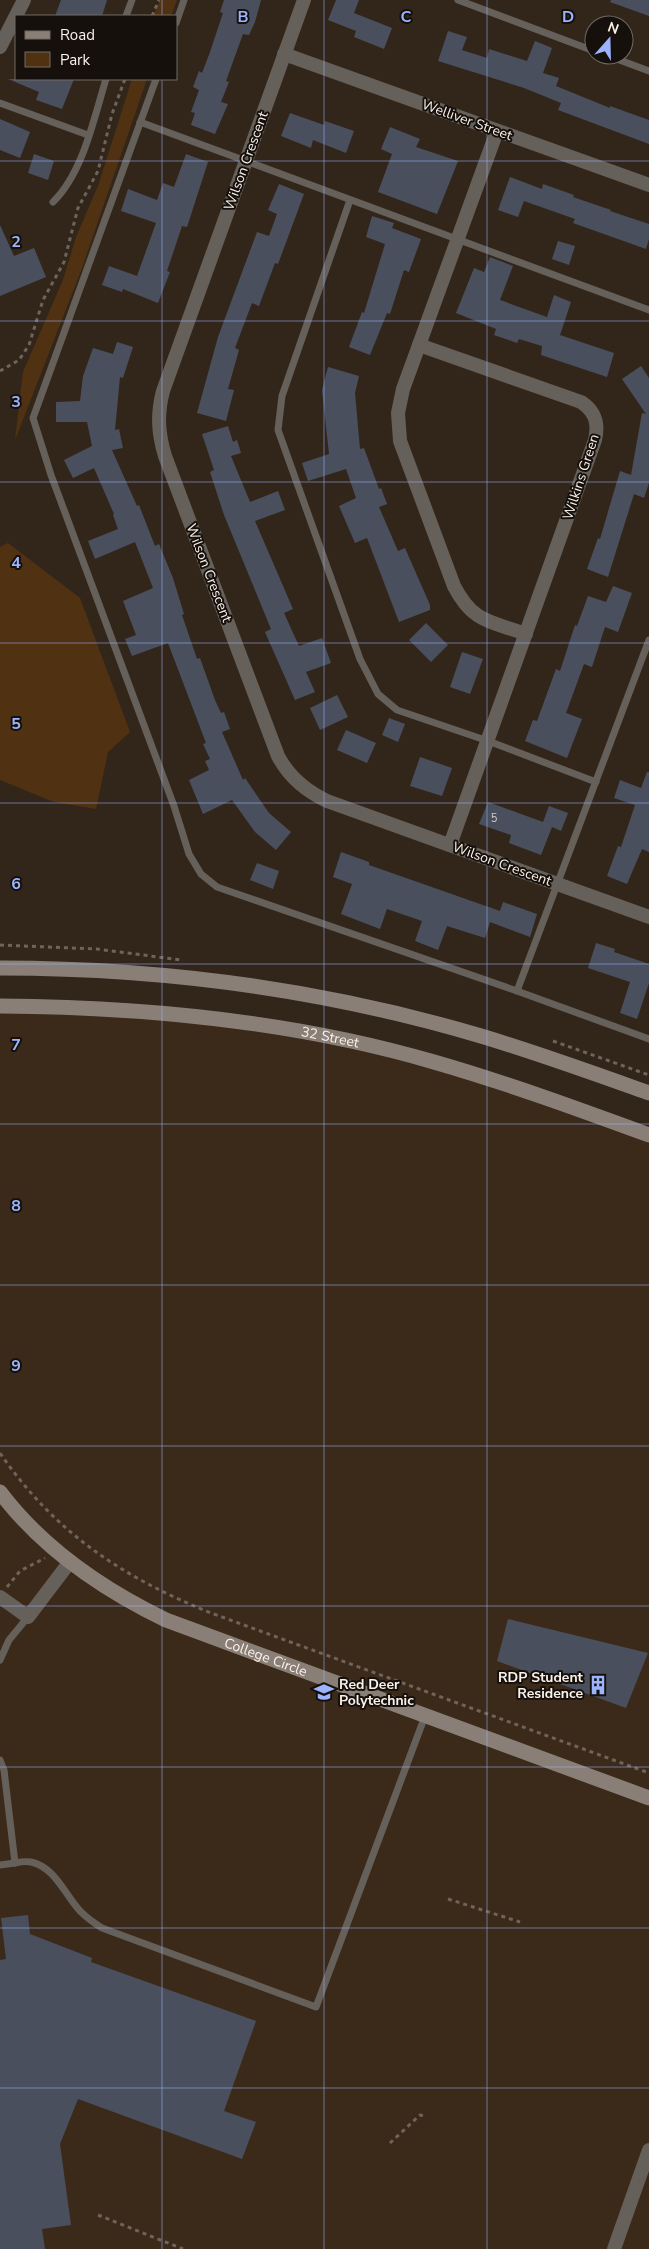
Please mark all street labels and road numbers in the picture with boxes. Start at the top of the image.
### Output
street label: Welliver Street [419,95,515,145]
street label: Wilson Crescent [219,109,273,213]
street label: Wilkins Green [558,432,604,522]
street label: Wilson Crescent [181,521,237,625]
street label: Wilson Crescent [450,837,554,891]
street label: 32 Street [300,1022,361,1052]
street label: College Circle [222,1633,310,1681]

